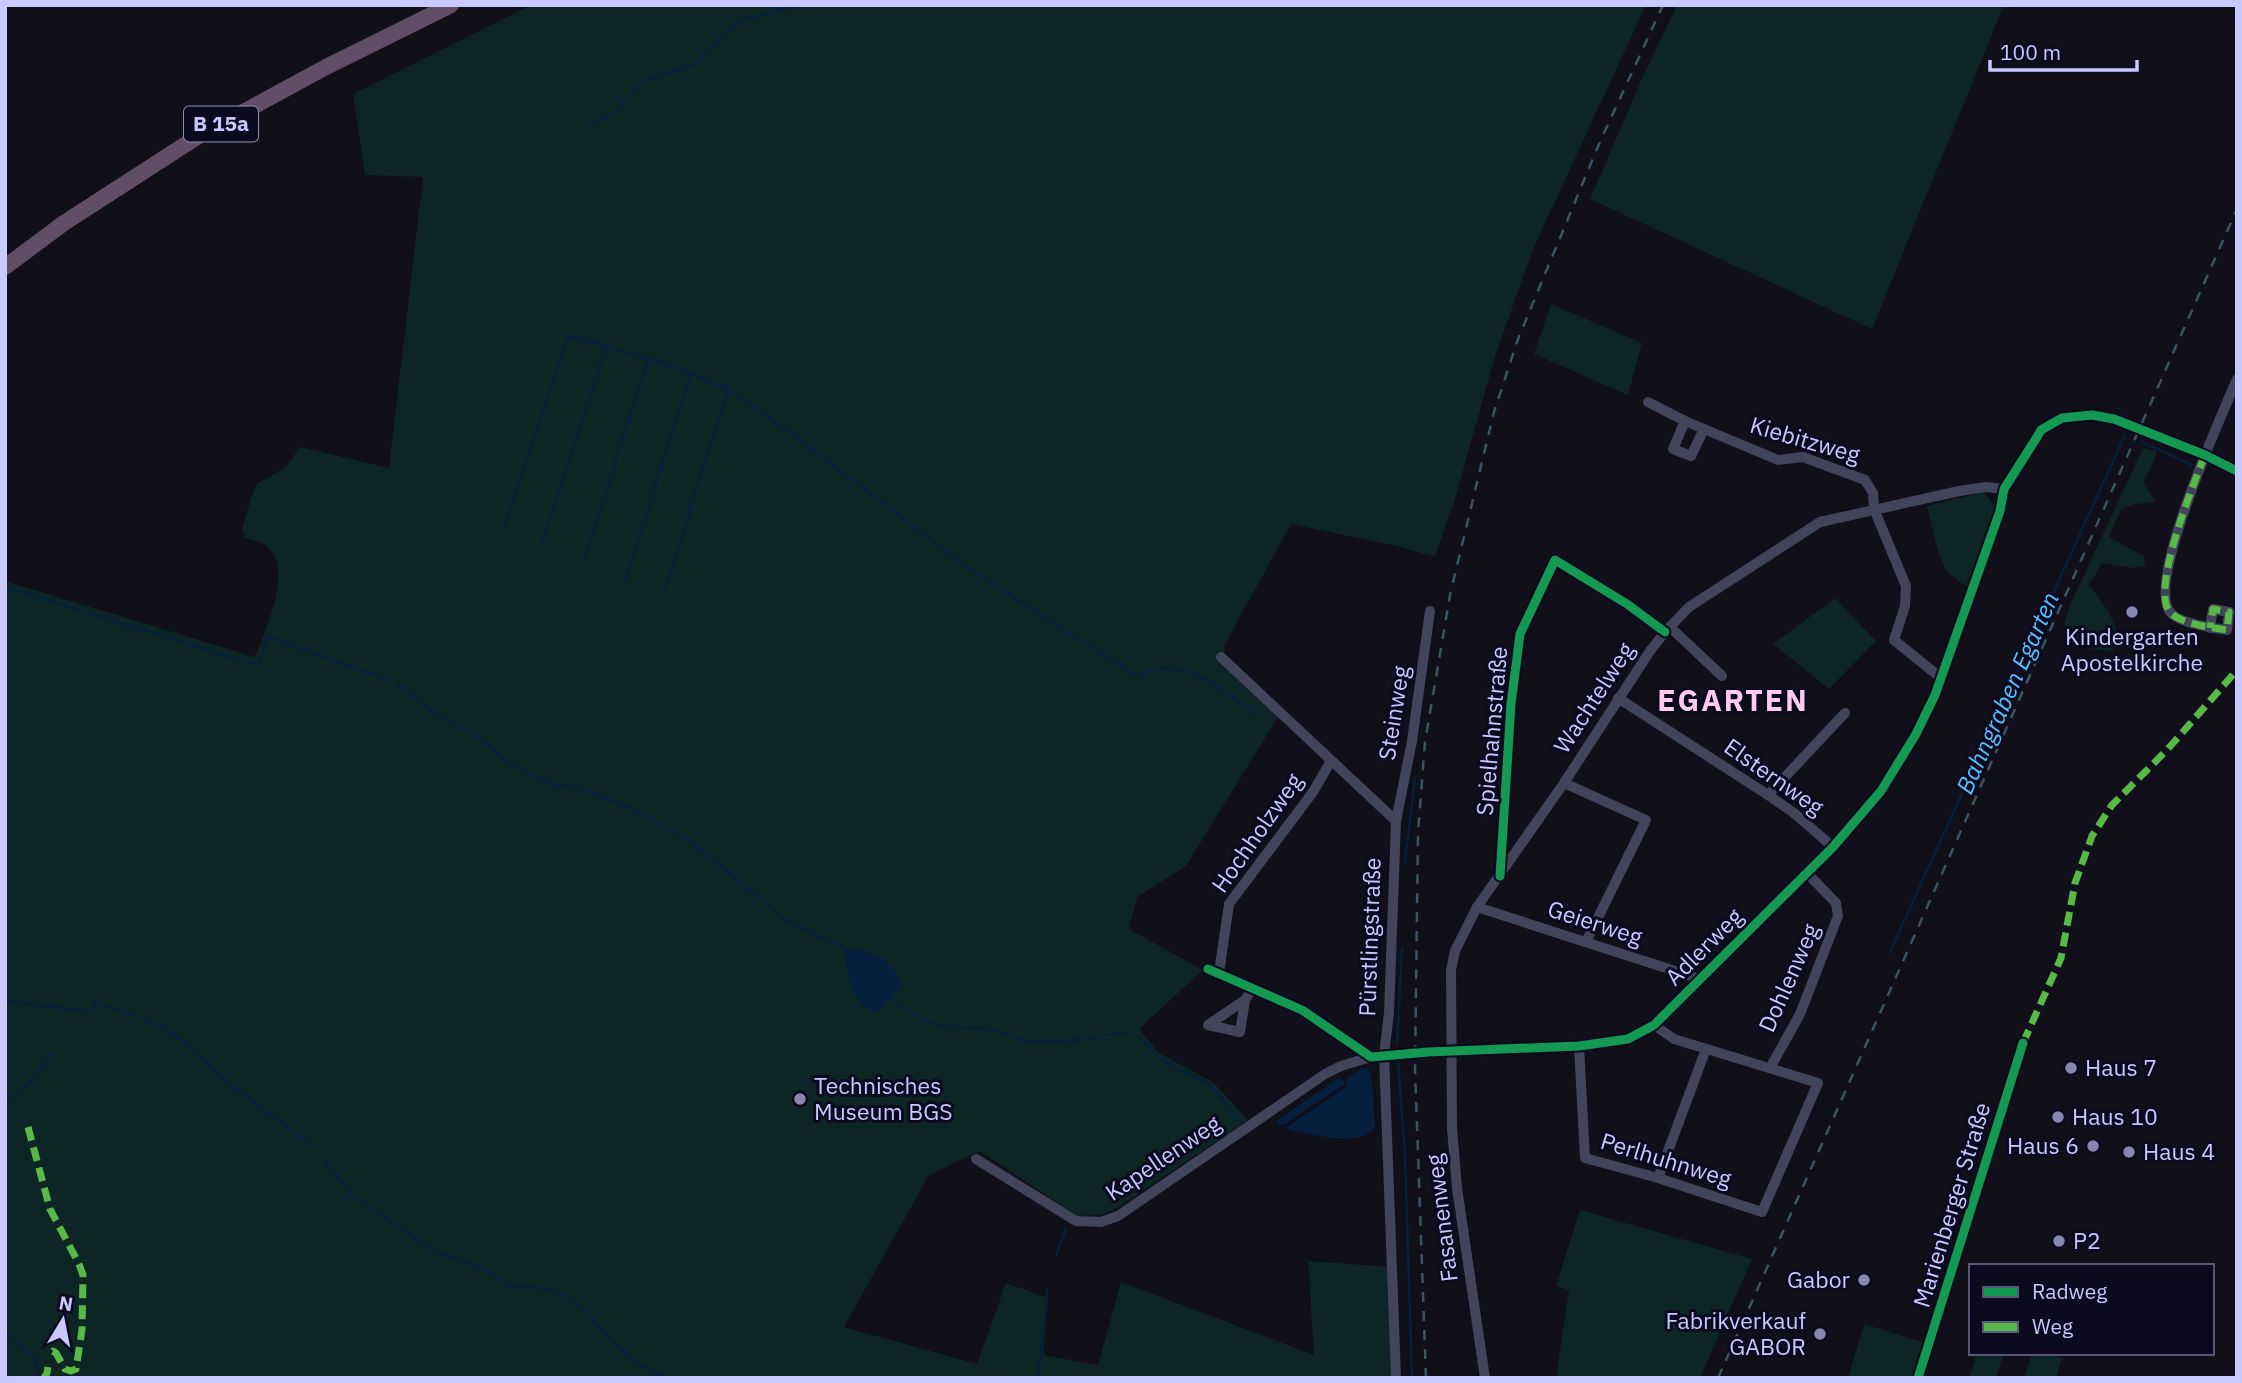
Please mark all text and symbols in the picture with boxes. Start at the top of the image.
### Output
scale bar [1990,28,2137,72]
text: 100 m [2000,38,2061,66]
road number: B 15a [184,106,258,142]
street label: Kiebitzweg [1747,409,1864,469]
water label: Bahngraben Egarten [1948,587,2066,799]
marker: Kindergarten Apostelkirche [2124,604,2140,620]
place label: Kindergarten Apostelkirche [2061,621,2203,677]
street label: Wachtelweg [1546,636,1640,759]
street label: Spielhahnstraße [1469,645,1513,817]
street label: Steinweg [1371,664,1415,762]
district label: EGARTEN [1657,680,1809,719]
street label: Elsternweg [1719,731,1830,821]
street label: Hochholzweg [1204,767,1308,898]
street label: Pürstlingstraße [1351,857,1387,1017]
street label: Geierweg [1544,893,1646,951]
street label: Adlerweg [1658,901,1748,991]
street label: Dohlenweg [1751,919,1825,1036]
place label: Haus 7 [2085,1052,2157,1082]
marker: Haus 7 [2063,1060,2079,1076]
place label: Technisches Museum BGS [814,1070,953,1126]
marker: Technisches Museum BGS [792,1091,808,1107]
street label: Marienberger Straße [1906,1099,1996,1311]
place label: Haus 10 [2072,1101,2158,1131]
street label: Kapellenweg [1099,1108,1226,1207]
marker: Haus 10 [2050,1109,2066,1125]
street label: Perlhuhnweg [1597,1125,1735,1193]
place label: Haus 6 [2007,1130,2079,1160]
place label: Haus 4 [2143,1136,2215,1166]
marker: Haus 6 [2085,1138,2101,1154]
marker: Haus 4 [2121,1144,2137,1160]
street label: Fasanenweg [1418,1152,1464,1284]
place label: P2 [2073,1225,2101,1255]
marker: P2 [2051,1233,2067,1249]
place label: Gabor [1787,1264,1851,1294]
legend [1969,1264,2214,1355]
marker: Gabor [1856,1272,1872,1288]
text: Radweg [2032,1277,2107,1305]
north arrow [28,1285,98,1355]
text: N [57,1290,75,1316]
place label: Fabrikverkauf GABOR [1665,1305,1806,1361]
text: Weg [2032,1312,2073,1340]
marker: Fabrikverkauf GABOR [1812,1326,1828,1342]

